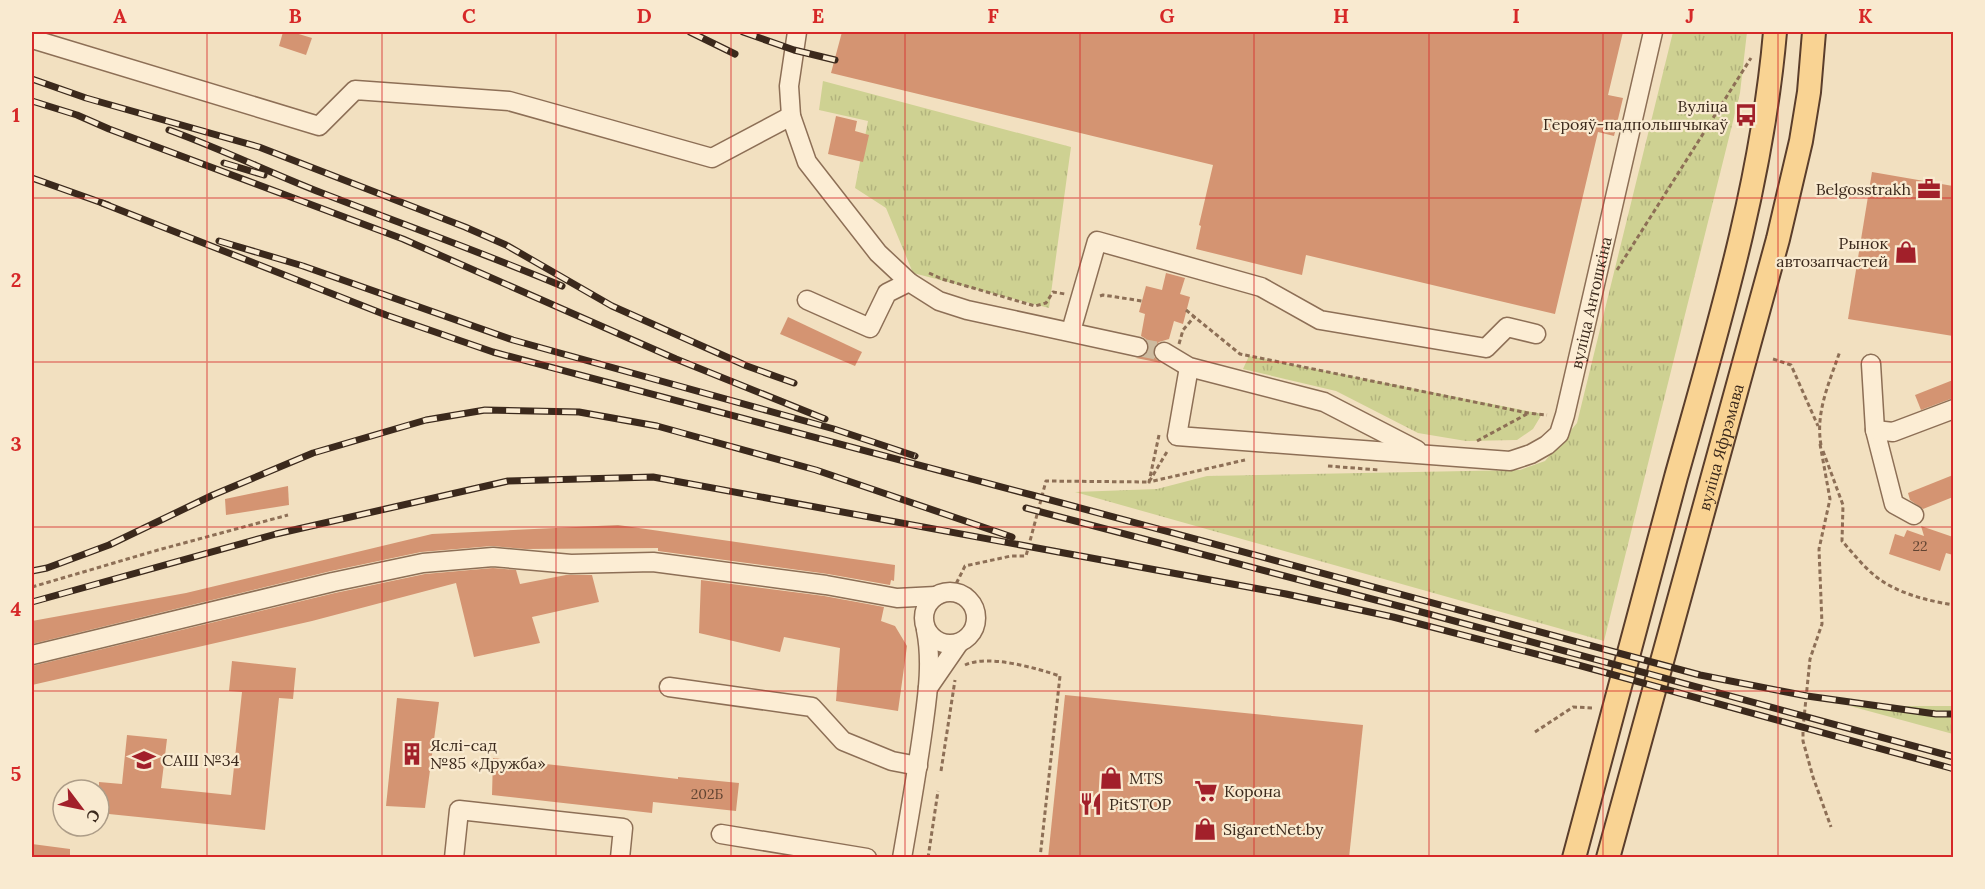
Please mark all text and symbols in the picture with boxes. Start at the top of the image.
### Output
text: A [113,3,127,28]
text: B [288,3,302,28]
text: C [462,3,476,28]
text: D [636,3,652,28]
text: E [812,3,824,28]
text: F [987,3,999,28]
text: G [1159,3,1175,28]
text: H [1333,3,1349,28]
text: I [1512,3,1520,28]
text: J [1685,3,1695,28]
text: K [1858,3,1873,28]
place label: Вуліца Герояў-падпольшчыкаў [1543,96,1729,134]
text: 1 [12,102,20,127]
bus stop icon: Вуліца Герояў-падпольшчыкаў [1733,102,1759,128]
office icon: Belgosstrakh [1916,176,1942,202]
place label: Belgosstrakh [1816,179,1911,199]
place label: Рынок автозапчастей [1776,233,1888,271]
street label: вуліца Антошкіна [1566,235,1616,371]
shop icon: Рынок автозапчастей [1893,239,1919,265]
text: 2 [11,267,21,292]
street label: вуліца Яфрэмава [1694,382,1748,513]
text: 3 [10,431,22,456]
house number: 22 [1912,537,1928,555]
text: 4 [11,596,22,621]
place label: Яслі-сад №85 «Дружба» [430,735,546,773]
building icon: Яслі-сад №85 «Дружба» [399,741,425,767]
school or university icon: САШ №34 [131,747,157,773]
place label: САШ №34 [162,750,240,770]
text: 5 [11,761,22,786]
shop icon: MTS [1098,765,1124,791]
place label: MTS [1129,768,1163,788]
north arrow [51,778,111,838]
supermarket icon: Корона [1193,778,1219,804]
place label: Корона [1224,781,1281,801]
house number: 202Б [691,785,723,803]
restaurant icon: PitSTOP [1078,791,1104,817]
place label: PitSTOP [1109,794,1172,814]
text: С [82,806,105,826]
shop icon: SigaretNet.by [1192,816,1218,842]
place label: SigaretNet.by [1223,819,1324,839]

